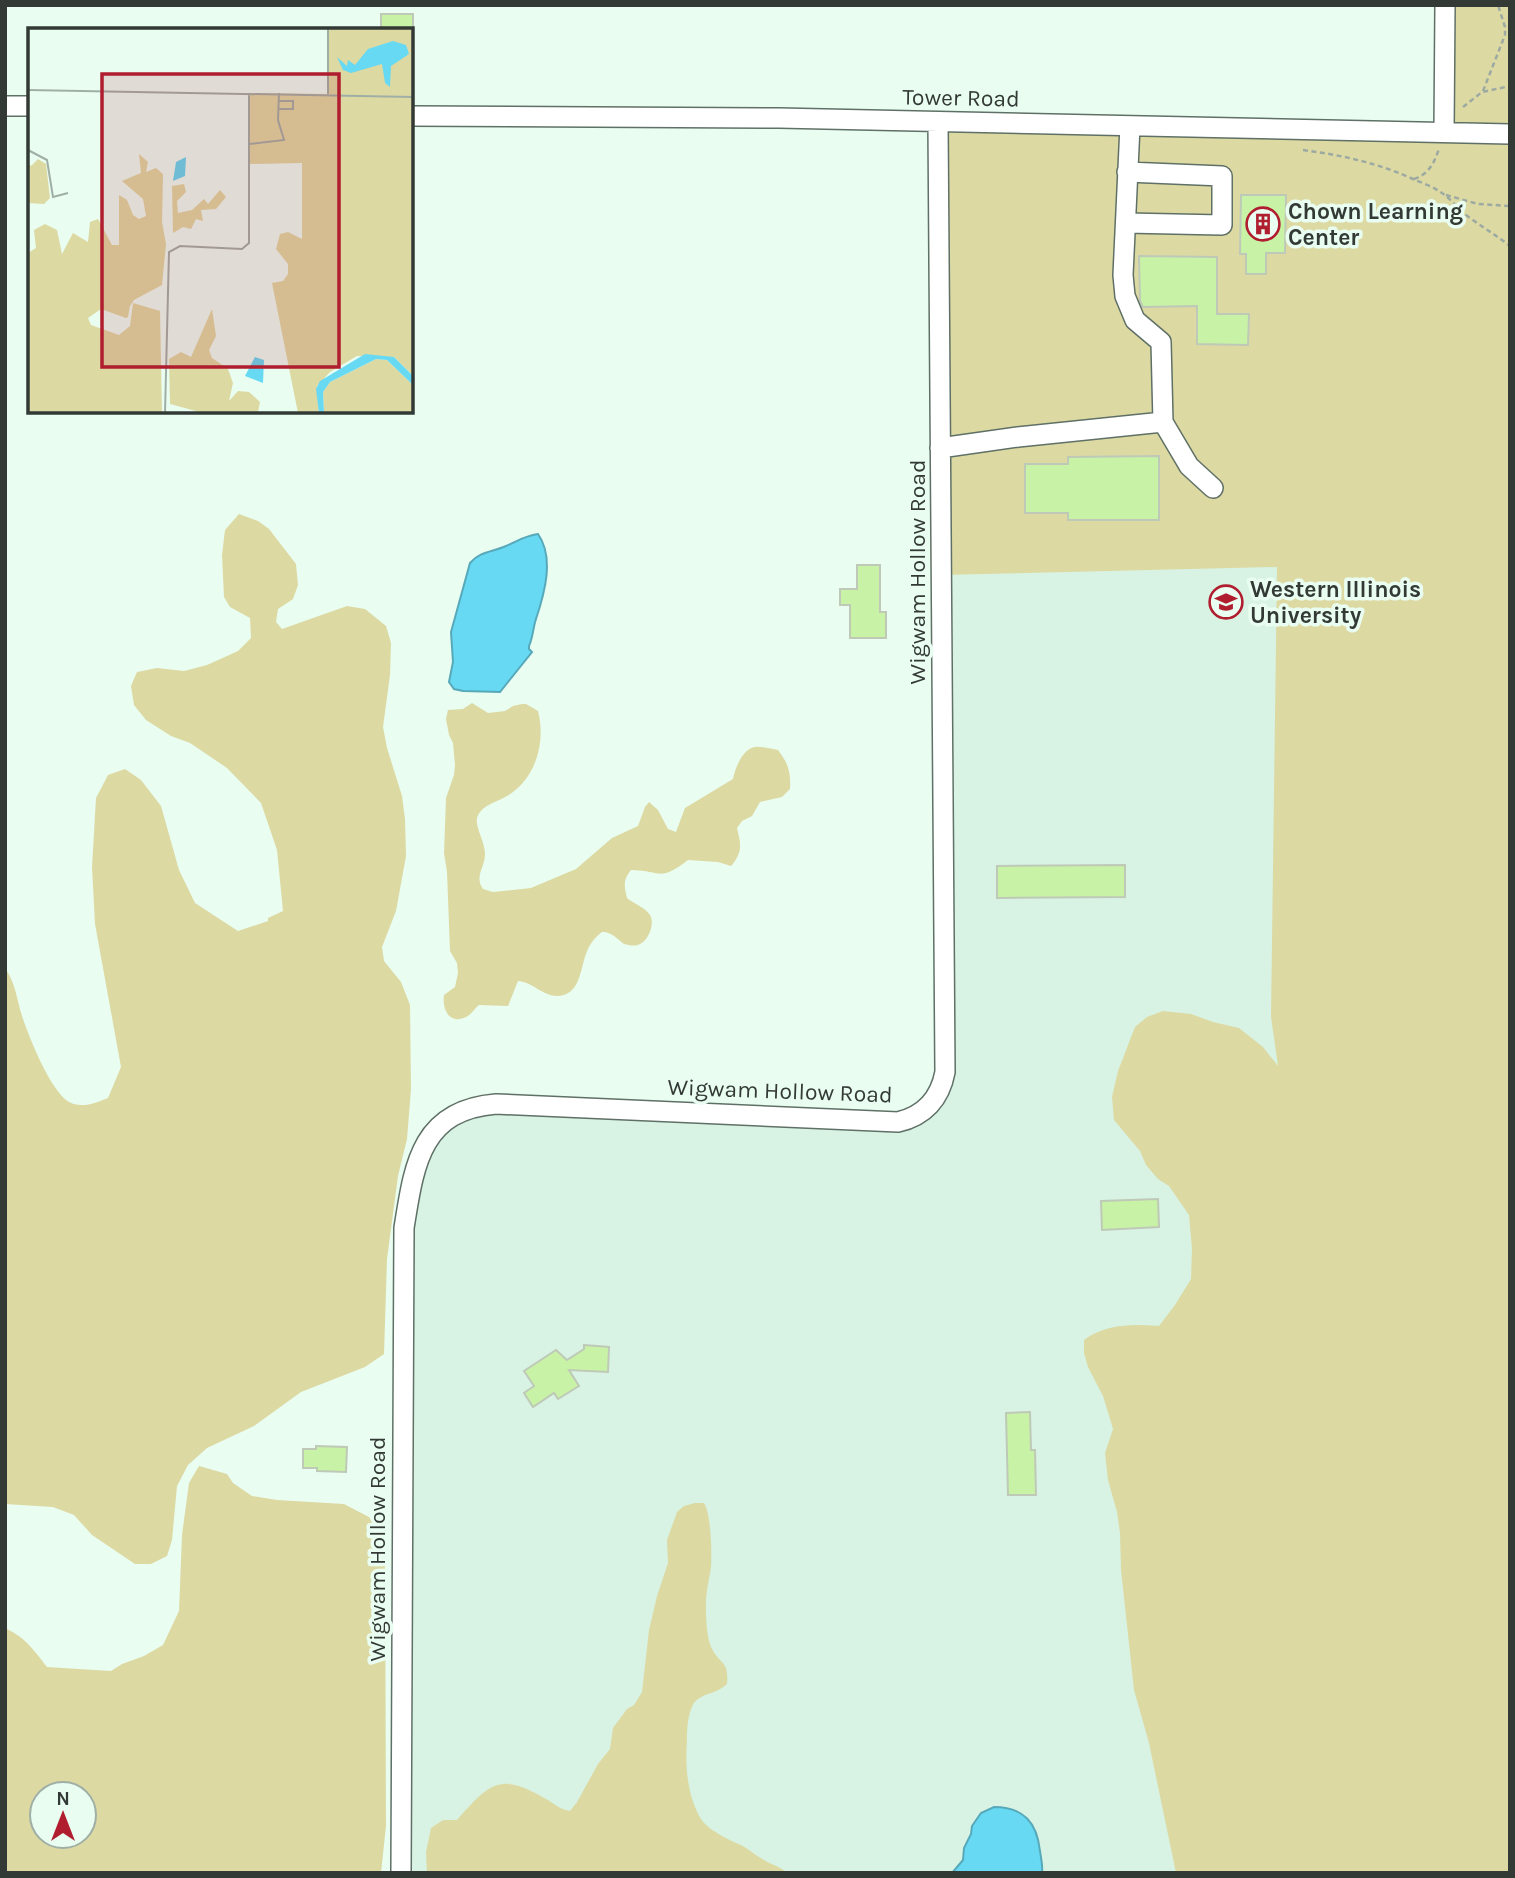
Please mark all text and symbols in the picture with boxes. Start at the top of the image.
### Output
inset map [28,28,413,413]
street label: Tower Road [902,83,1020,113]
place label: Chown Learning Center [1288,198,1463,251]
building icon: Chown Learning Center [1244,205,1282,243]
street label: Wigwam Hollow Road [904,459,931,685]
place label: Western Illinois University [1250,576,1421,629]
school or university icon: Western Illinois University [1207,583,1245,621]
street label: Wigwam Hollow Road [667,1074,893,1108]
street label: Wigwam Hollow Road [364,1436,391,1662]
north arrow [28,1780,98,1850]
text: N [56,1788,70,1810]

